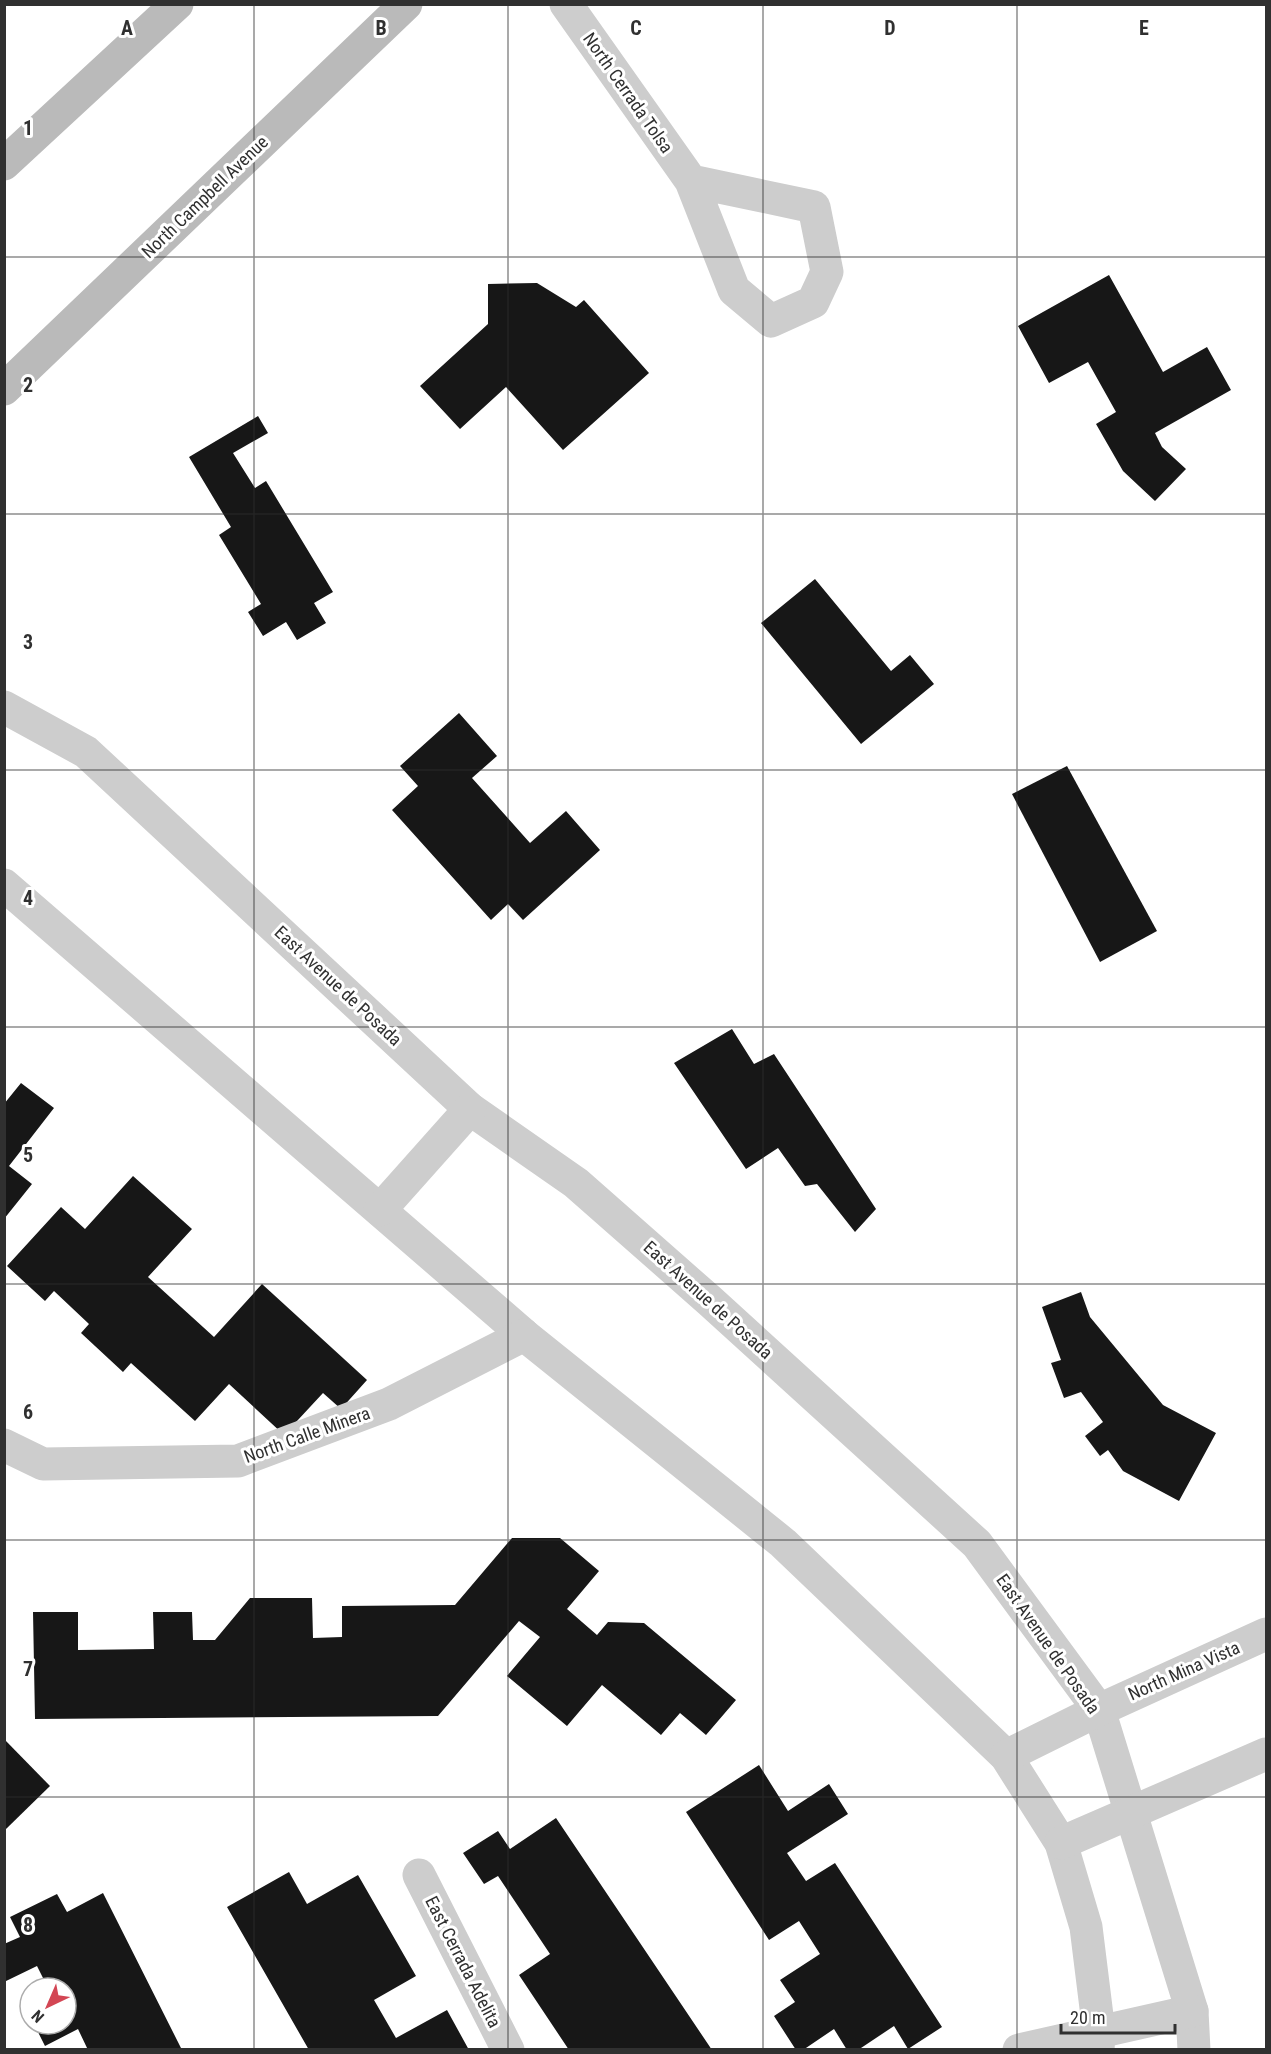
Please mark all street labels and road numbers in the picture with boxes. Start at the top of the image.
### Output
street label: North Cerrada Tolsa [578,29,678,157]
street label: North Campbell Avenue [137,131,272,262]
street label: East Avenue de Posada [270,921,406,1050]
street label: East Avenue de Posada [640,1236,777,1363]
street label: North Calle Minera [241,1402,373,1467]
street label: East Avenue de Posada [992,1570,1105,1718]
street label: North Mina Vista [1125,1637,1243,1705]
street label: East Cerrada Adelita [421,1893,506,2031]

